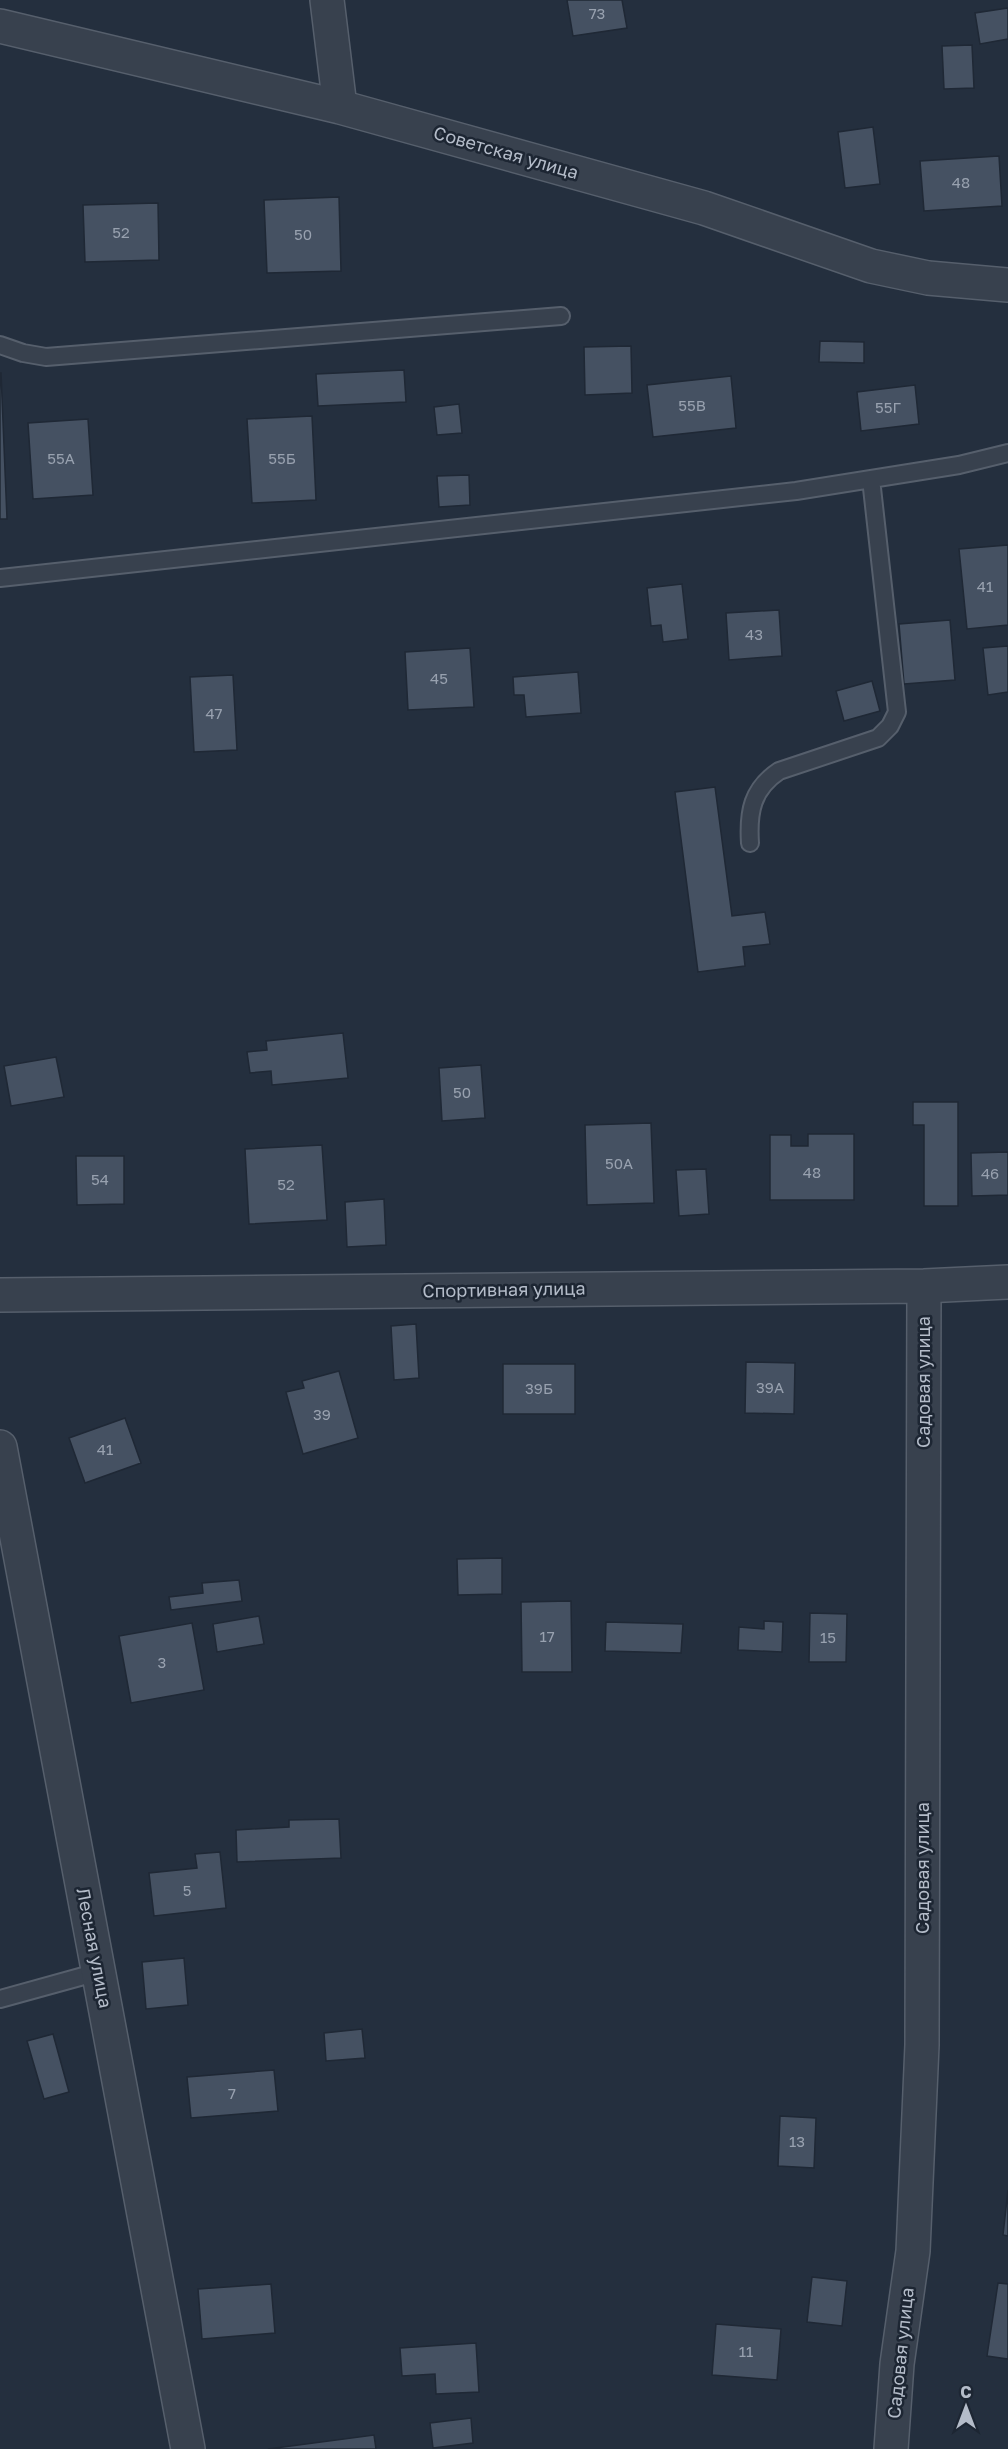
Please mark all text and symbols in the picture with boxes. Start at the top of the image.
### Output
house number: 73 [589,4,605,22]
street label: Советская улица [431,121,581,183]
house number: 48 [952,173,970,191]
house number: 52 [112,223,130,241]
house number: 50 [294,225,312,243]
house number: 55В [678,396,706,414]
house number: 55Г [875,398,901,416]
house number: 55А [47,449,75,467]
house number: 55Б [268,449,296,467]
house number: 41 [977,577,993,595]
house number: 43 [745,625,763,643]
house number: 45 [430,669,448,687]
house number: 47 [205,704,223,722]
house number: 50 [453,1083,471,1101]
house number: 50А [605,1154,633,1172]
house number: 48 [803,1163,821,1181]
house number: 46 [981,1164,999,1182]
house number: 54 [91,1170,109,1188]
house number: 52 [277,1175,295,1193]
street label: Спортивная улица [422,1277,586,1301]
street label: Садовая улица [912,1316,934,1448]
house number: 39А [756,1378,784,1396]
house number: 39Б [525,1379,553,1397]
house number: 39 [313,1405,331,1423]
house number: 41 [97,1440,113,1458]
house number: 17 [539,1627,555,1645]
house number: 15 [820,1628,836,1646]
house number: 3 [158,1653,166,1671]
street label: Садовая улица [911,1802,933,1934]
house number: 5 [183,1881,191,1899]
street label: Лесная улица [73,1886,117,2010]
house number: 7 [228,2084,236,2102]
house number: 13 [789,2132,805,2150]
street label: Садовая улица [882,2286,918,2420]
house number: 11 [739,2342,753,2360]
north arrow [936,2377,996,2437]
text: С [960,2382,972,2402]

